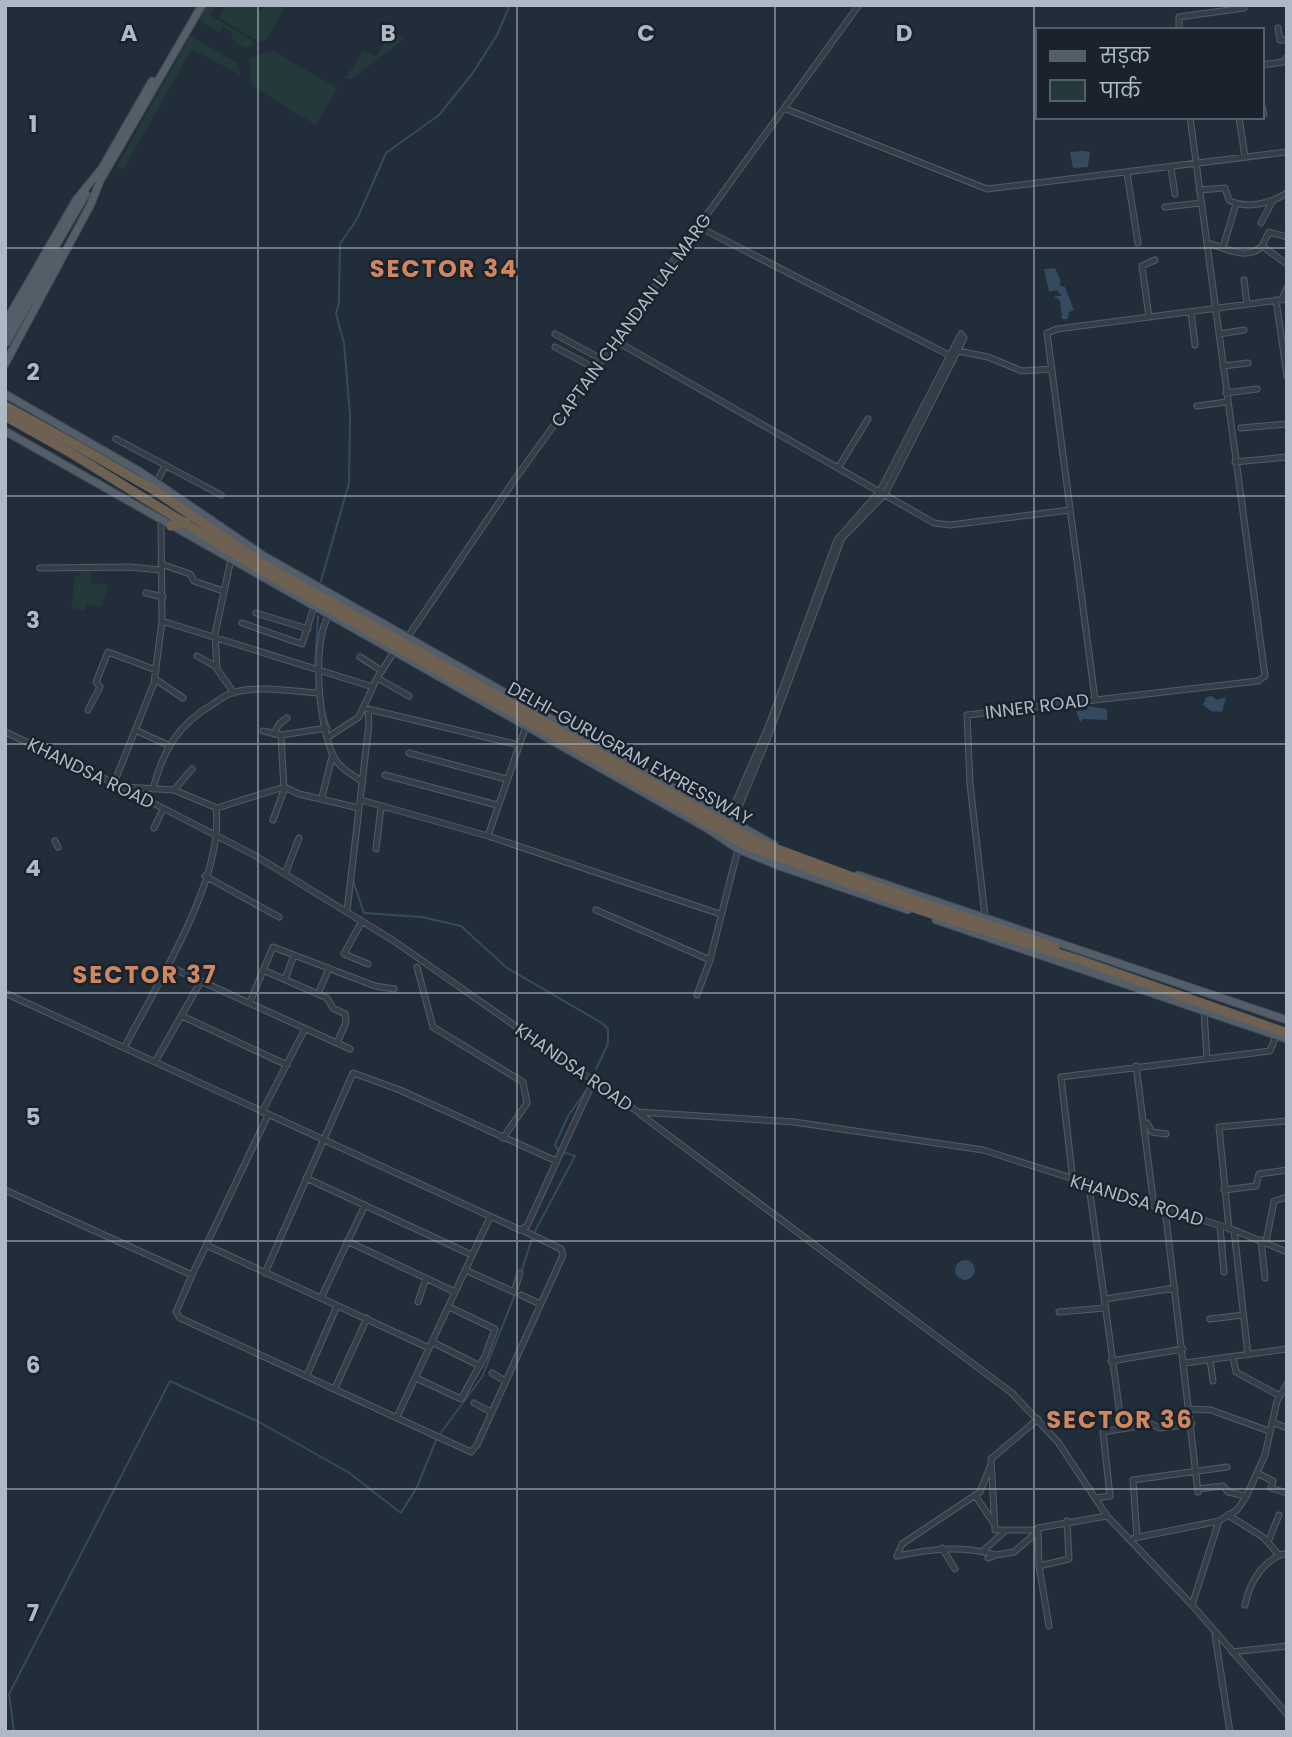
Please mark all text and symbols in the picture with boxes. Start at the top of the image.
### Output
text: A [121,17,138,49]
text: B [380,17,396,49]
text: C [637,17,655,49]
text: D [896,17,912,49]
legend [1036,28,1264,119]
text: सड़क [1099,41,1151,70]
text: पार्क [1099,76,1142,105]
text: 1 [29,108,37,140]
street label: CAPTAIN CHANDAN LAL MARG [545,208,717,432]
district label: SECTOR 34 [370,252,518,285]
text: 2 [26,356,40,388]
text: 3 [26,604,40,636]
street label: DELHI-GURUGRAM EXPRESSWAY [503,675,757,831]
street label: INNER ROAD [984,687,1090,725]
street label: KHANDSA ROAD [23,731,159,815]
text: 4 [25,852,41,884]
district label: SECTOR 37 [72,958,218,991]
street label: KHANDSA ROAD [510,1017,638,1117]
text: 5 [26,1101,40,1133]
street label: KHANDSA ROAD [1067,1168,1207,1232]
text: 6 [26,1349,40,1381]
district label: SECTOR 36 [1046,1403,1194,1436]
text: 7 [27,1597,39,1629]

